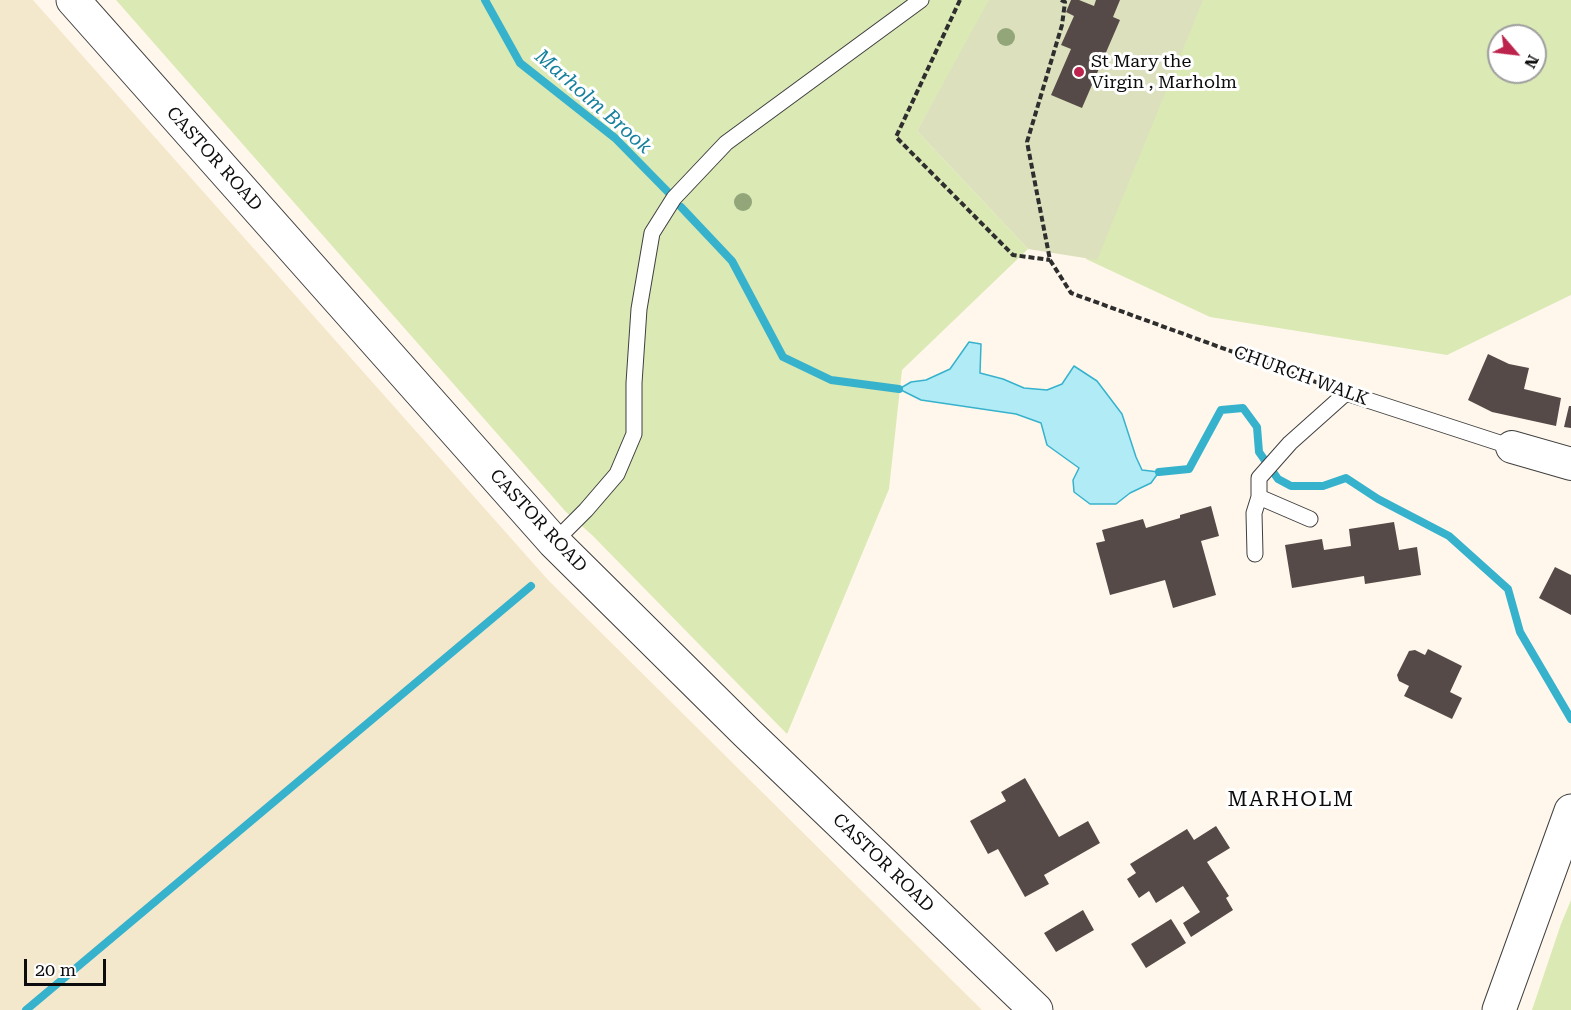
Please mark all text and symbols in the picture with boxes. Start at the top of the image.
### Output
north arrow [1487,24,1547,84]
water label: Marholm Brook [530,45,656,159]
place label: St Mary the Virgin , Marholm [1091,51,1237,94]
text: N [1520,52,1543,72]
marker: St Mary the Virgin , Marholm [1072,65,1086,79]
street label: CASTOR ROAD [162,102,266,216]
street label: CHURCH WALK [1231,342,1371,410]
street label: CASTOR ROAD [485,465,591,577]
district label: MARHOLM [1228,787,1354,813]
street label: CASTOR ROAD [828,809,938,917]
scale bar [27,947,110,985]
text: 20 m [35,959,76,980]

